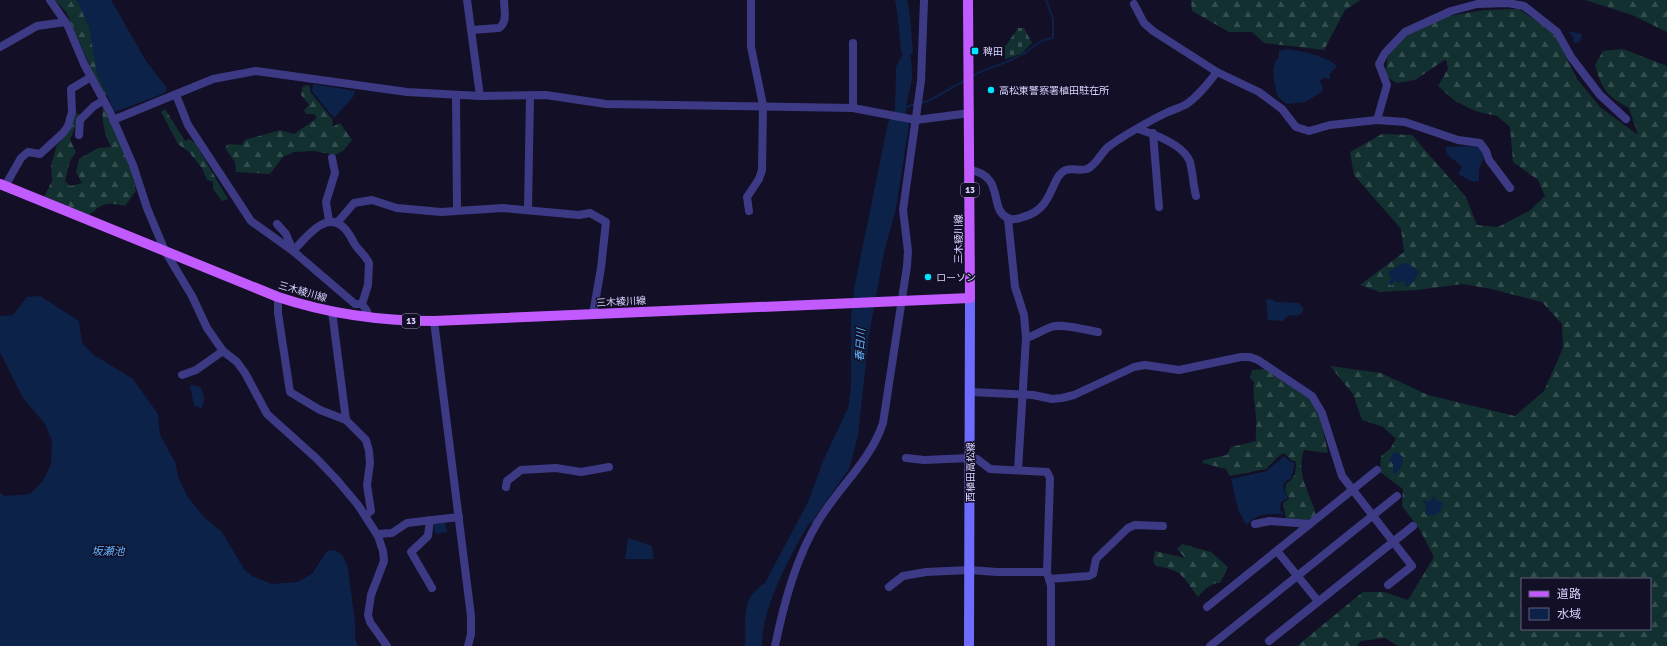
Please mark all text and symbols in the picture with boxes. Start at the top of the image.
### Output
marker: 稗田 [970,46,980,56]
place label: 稗田 [983,46,1003,58]
marker: 高松東警察署植田駐在所 [986,85,996,95]
place label: 高松東警察署植田駐在所 [999,85,1109,97]
road number: 13 [961,183,979,197]
street label: 三木綾川線 [953,214,965,264]
marker: ローソン [923,272,933,282]
place label: ローソン [936,272,976,284]
street label: 三木綾川線 [277,279,328,305]
street label: 三木綾川線 [596,295,646,309]
road number: 13 [402,314,420,328]
water label: 春日川 [853,327,868,362]
street label: 西植田高松線 [965,442,977,502]
water label: 坂瀬池 [92,545,125,558]
legend [1521,578,1651,630]
text: 道路 [1557,587,1581,602]
text: 水域 [1557,607,1581,622]

